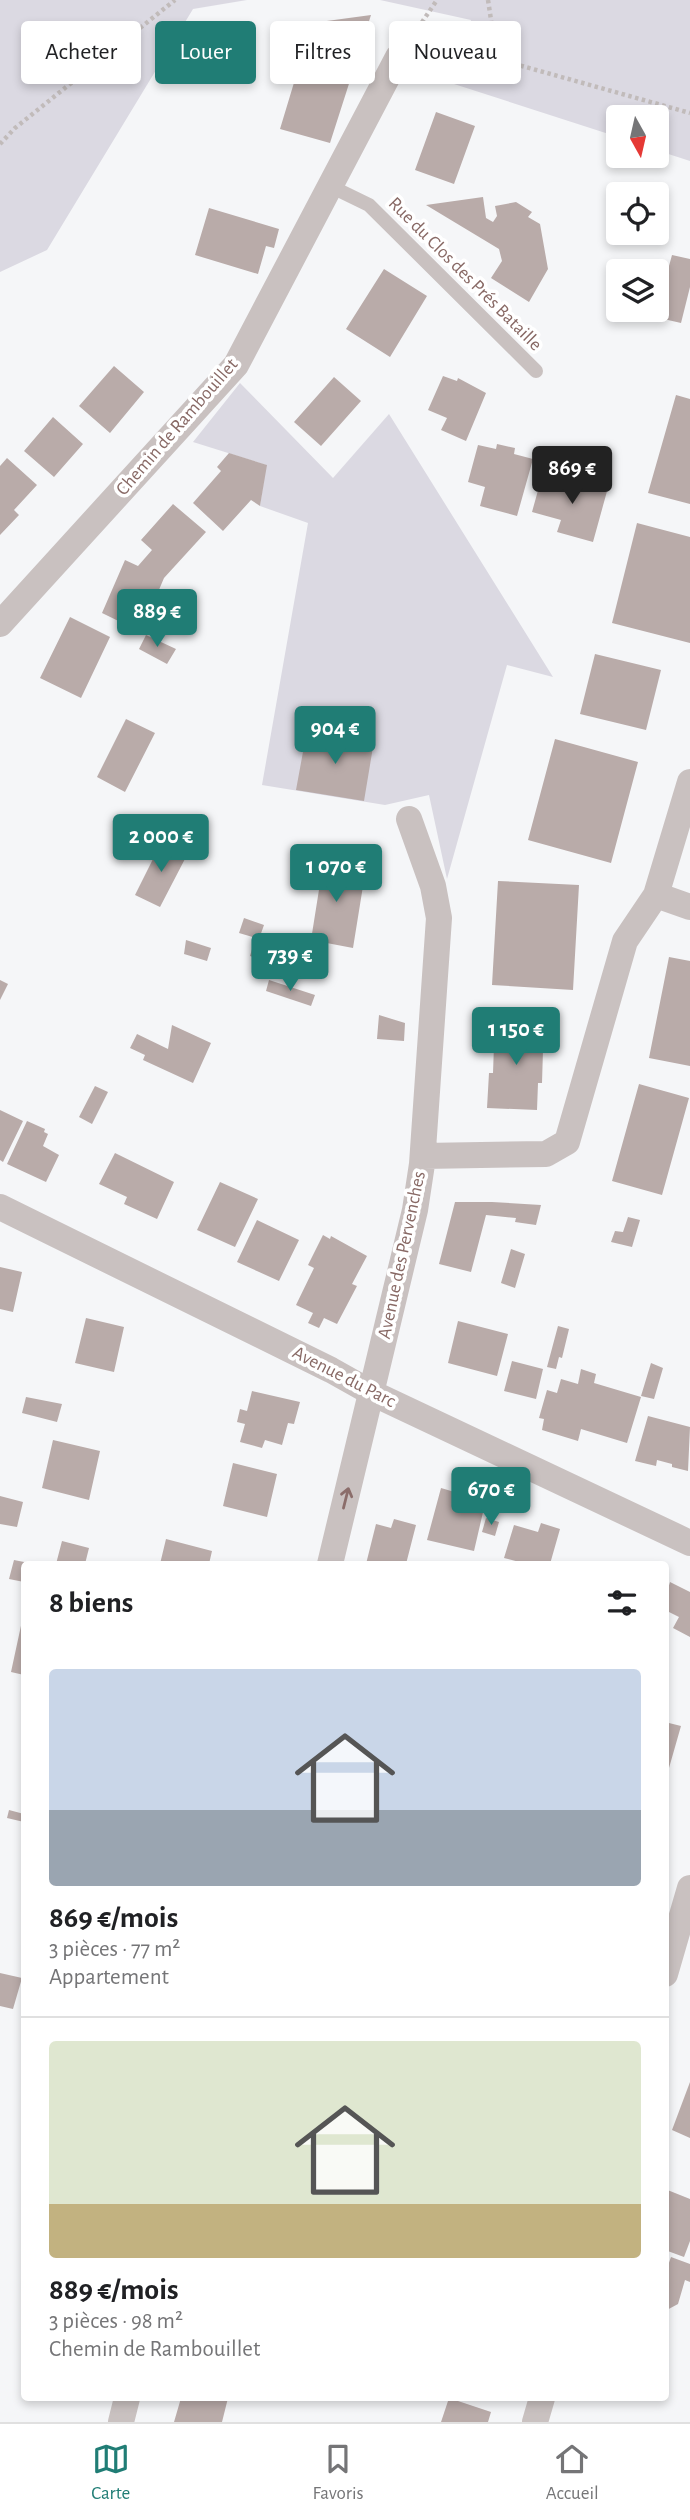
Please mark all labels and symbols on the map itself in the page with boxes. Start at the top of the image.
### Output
north arrow [606,105,668,168]
street label: Rue du Clos des Prés Bataille [385,194,545,354]
street label: Chemin de Rambouillet [113,355,241,499]
pin: 869 € [523,447,621,506]
pin: 889 € [108,590,206,649]
pin: 904 € [286,706,384,766]
pin: 2 000 € [96,814,226,874]
pin: 1 070 € [271,844,401,904]
pin: 739 € [241,934,339,993]
pin: 1 150 € [451,1007,581,1067]
street label: Avenue des Pervenches [375,1169,429,1341]
street label: Avenue du Parc [290,1343,398,1411]
pin: 670 € [442,1468,540,1527]
one-way arrow [340,1487,353,1510]

